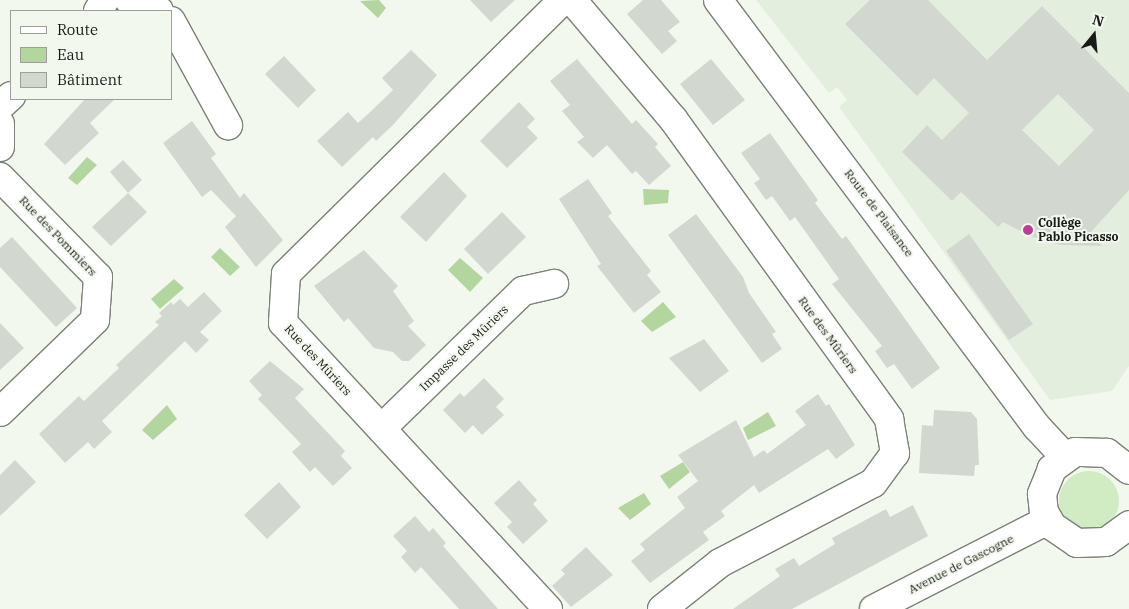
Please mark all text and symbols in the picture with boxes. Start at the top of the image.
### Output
legend [10,10,172,100]
north arrow [1069,10,1119,60]
text: N [1090,10,1106,31]
text: Route [57,20,98,39]
text: Eau [57,45,84,64]
text: Bâtiment [57,70,122,89]
street label: Route de Plaisance [841,166,917,260]
street label: Rue des Pommiers [16,193,100,279]
place label: Collège Pablo Picasso [1038,216,1119,244]
marker: Collège Pablo Picasso [1022,224,1034,236]
street label: Rue des Mûriers [795,294,861,376]
street label: Impasse des Mûriers [417,302,511,394]
street label: Rue des Mûriers [281,322,355,398]
street label: Avenue de Gascogne [906,531,1016,597]

